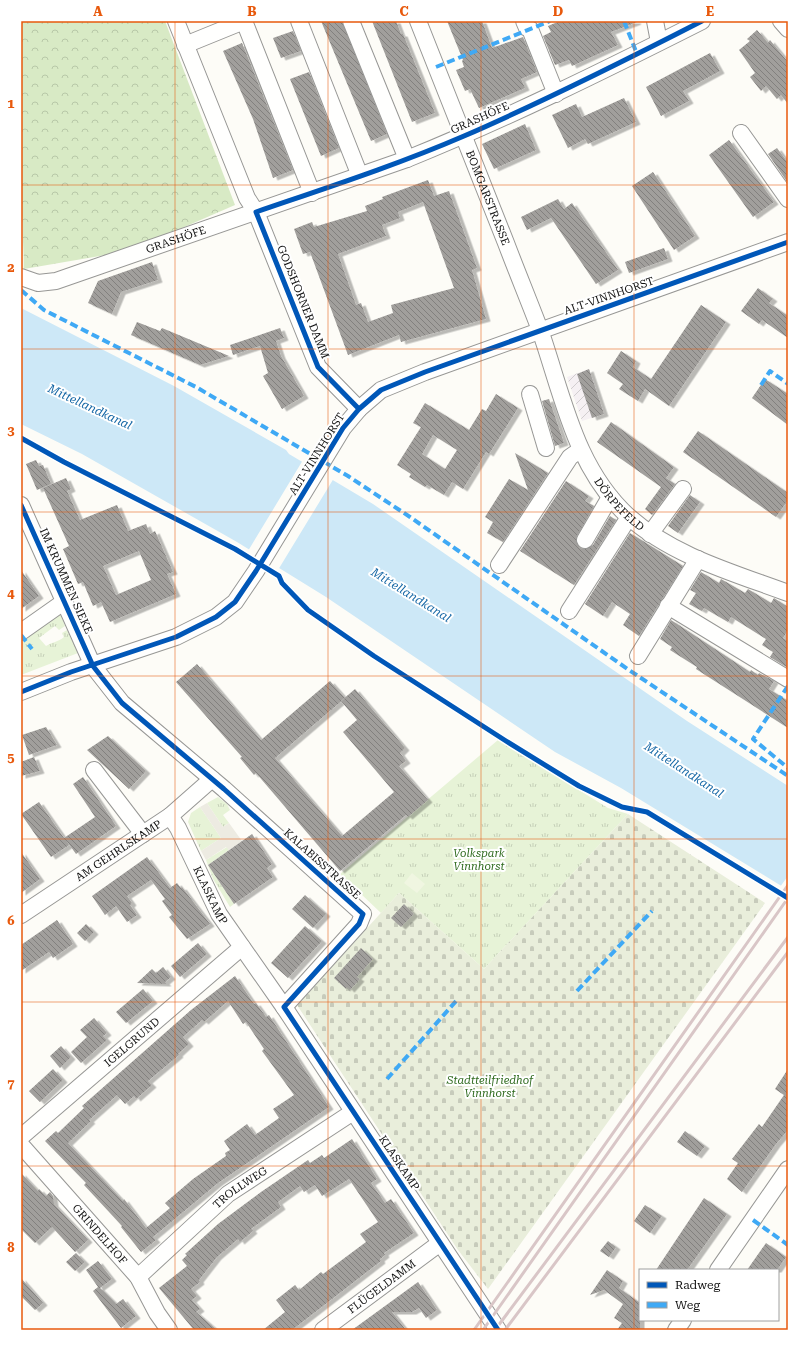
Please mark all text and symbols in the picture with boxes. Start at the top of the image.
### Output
text: A [93,4,103,19]
text: B [247,4,257,19]
text: C [399,4,409,19]
text: D [553,4,563,19]
text: E [706,4,714,19]
text: 1 [7,96,15,111]
street label: GRASHÖFE [448,98,511,137]
street label: BOMGARSTRASSE [463,148,513,247]
street label: GRASHÖFE [144,223,208,256]
street label: GODSHORNER DAMM [274,243,332,361]
text: 2 [7,260,15,275]
street label: ALT-VINNHORST [562,275,656,317]
water label: Mittellandkanal [45,381,135,433]
street label: ALT-VINNHORST [287,411,347,497]
text: 3 [7,423,15,438]
street label: DÖRPEFELD [592,475,647,534]
street label: IM KRUMMEN SIEKE [37,526,95,636]
water label: Mittellandkanal [368,564,454,625]
text: 4 [7,586,15,601]
water label: Mittellandkanal [641,739,726,801]
text: 5 [7,750,15,765]
street label: AM GEHRLSKAMP [73,817,164,883]
street label: KALABISSTRASSE [281,826,363,902]
park label: Volkspark Vinnhorst [453,847,505,873]
street label: KLASKAMP [191,864,231,927]
text: 6 [7,913,15,928]
street label: IGELGRUND [101,1015,162,1069]
park label: Stadtteilfriedhof Vinnhorst [446,1074,535,1100]
text: 7 [7,1076,15,1091]
street label: KLASKAMP [376,1133,422,1193]
street label: TROLLWEG [210,1163,270,1211]
street label: GRINDELHOF [70,1201,130,1267]
text: 8 [7,1240,15,1255]
street label: FLÜGELDAMM [345,1257,418,1316]
legend [639,1269,779,1321]
text: Radweg [675,1278,721,1292]
text: Weg [675,1298,700,1312]

